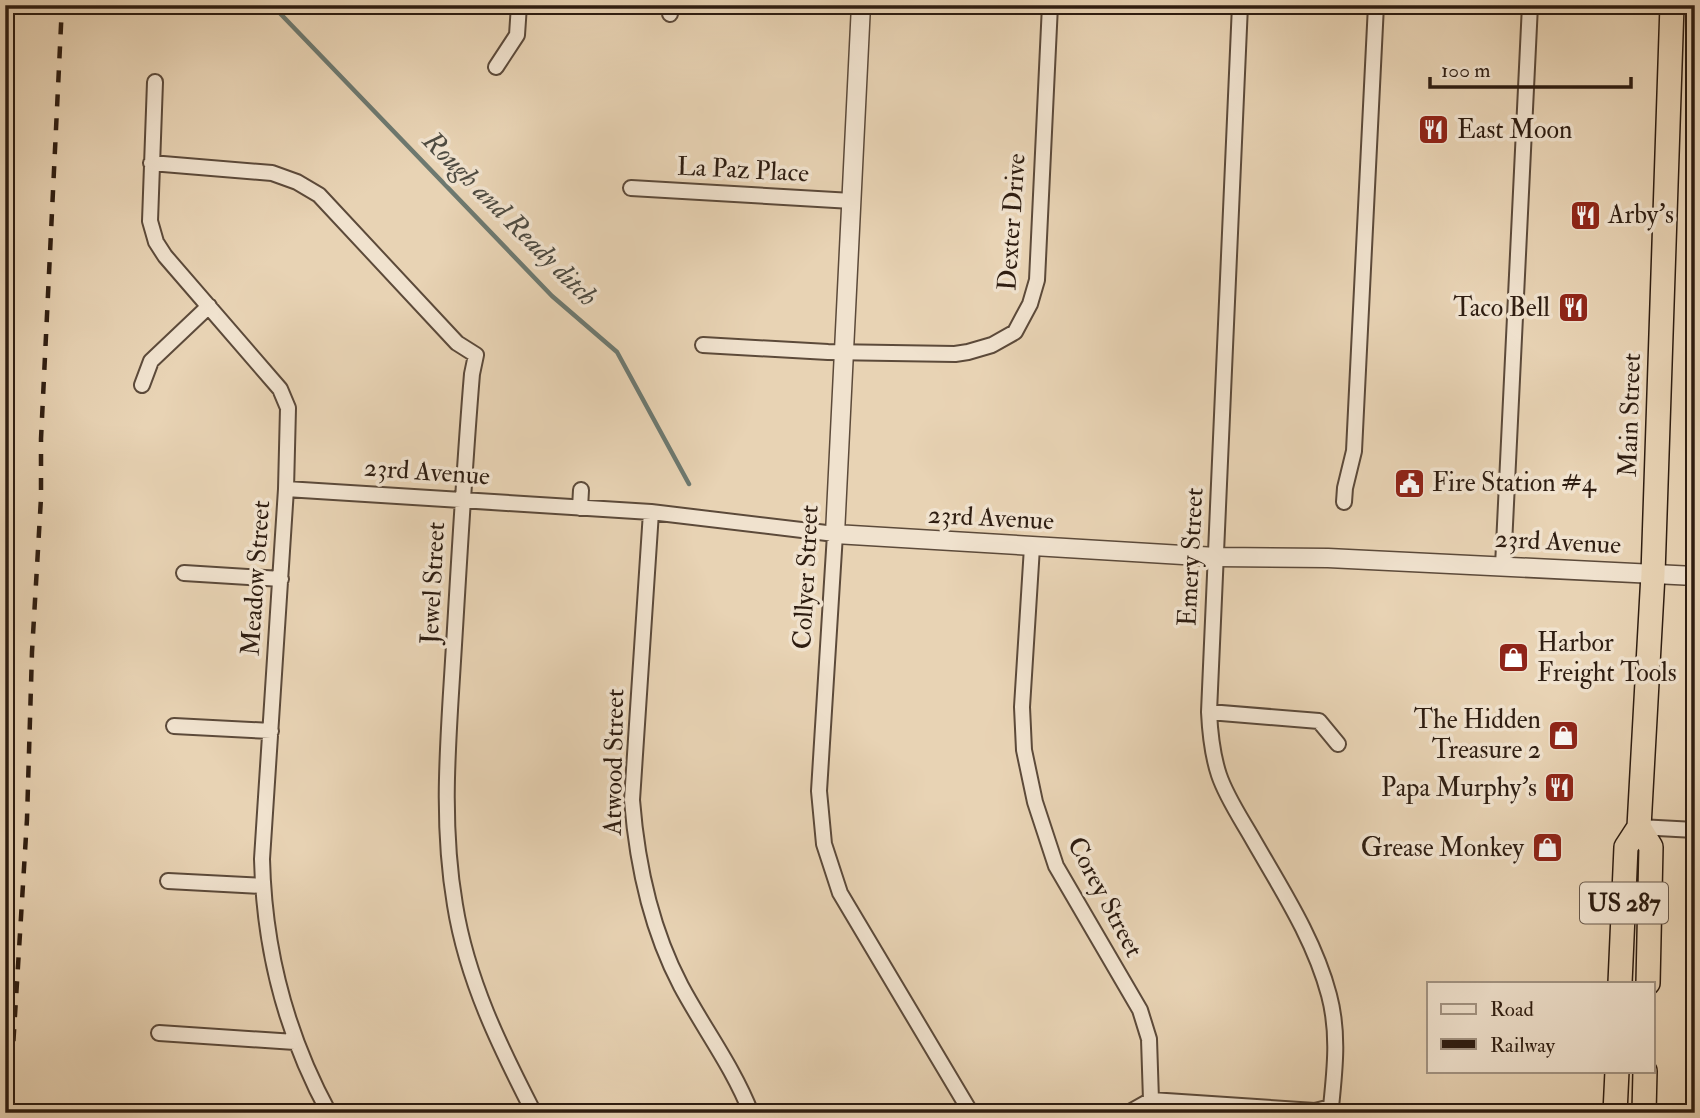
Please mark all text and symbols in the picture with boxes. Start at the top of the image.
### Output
scale bar [1430,46,1632,90]
text: 100 m [1441,57,1491,84]
restaurant icon: East Moon [1417,113,1451,147]
place label: East Moon [1457,114,1572,146]
water label: Rough and Ready ditch [414,123,605,314]
street label: La Paz Place [676,151,810,189]
street label: Dexter Drive [991,152,1033,292]
restaurant icon: Arby's [1568,198,1602,232]
place label: Arby's [1607,199,1674,231]
restaurant icon: Taco Bell [1556,291,1590,325]
place label: Taco Bell [1453,292,1550,324]
street label: Main Street [1612,352,1648,478]
street label: 23rd Avenue [363,452,491,492]
public building icon: Fire Station #4 [1392,466,1426,500]
place label: Fire Station #4 [1432,467,1597,499]
street label: Emery Street [1171,487,1211,627]
street label: Meadow Street [235,499,277,657]
street label: 23rd Avenue [927,499,1055,537]
street label: Collyer Street [786,504,826,650]
street label: Jewel Street [414,521,452,646]
street label: 23rd Avenue [1494,523,1622,561]
place label: Harbor Freight Tools [1537,627,1677,689]
shop icon: Harbor Freight Tools [1497,641,1531,675]
street label: Atwood Street [597,688,631,837]
place label: The Hidden Treasure 2 [1414,704,1541,766]
shop icon: The Hidden Treasure 2 [1547,718,1581,752]
restaurant icon: Papa Murphy's [1543,771,1577,805]
place label: Papa Murphy's [1381,772,1537,805]
street label: Corey Street [1060,831,1150,963]
shop icon: Grease Monkey [1530,831,1564,865]
place label: Grease Monkey [1361,832,1525,864]
road number: US 287 [1580,882,1668,923]
legend [1427,982,1654,1072]
text: Road [1490,996,1535,1023]
text: Railway [1490,1032,1556,1059]

